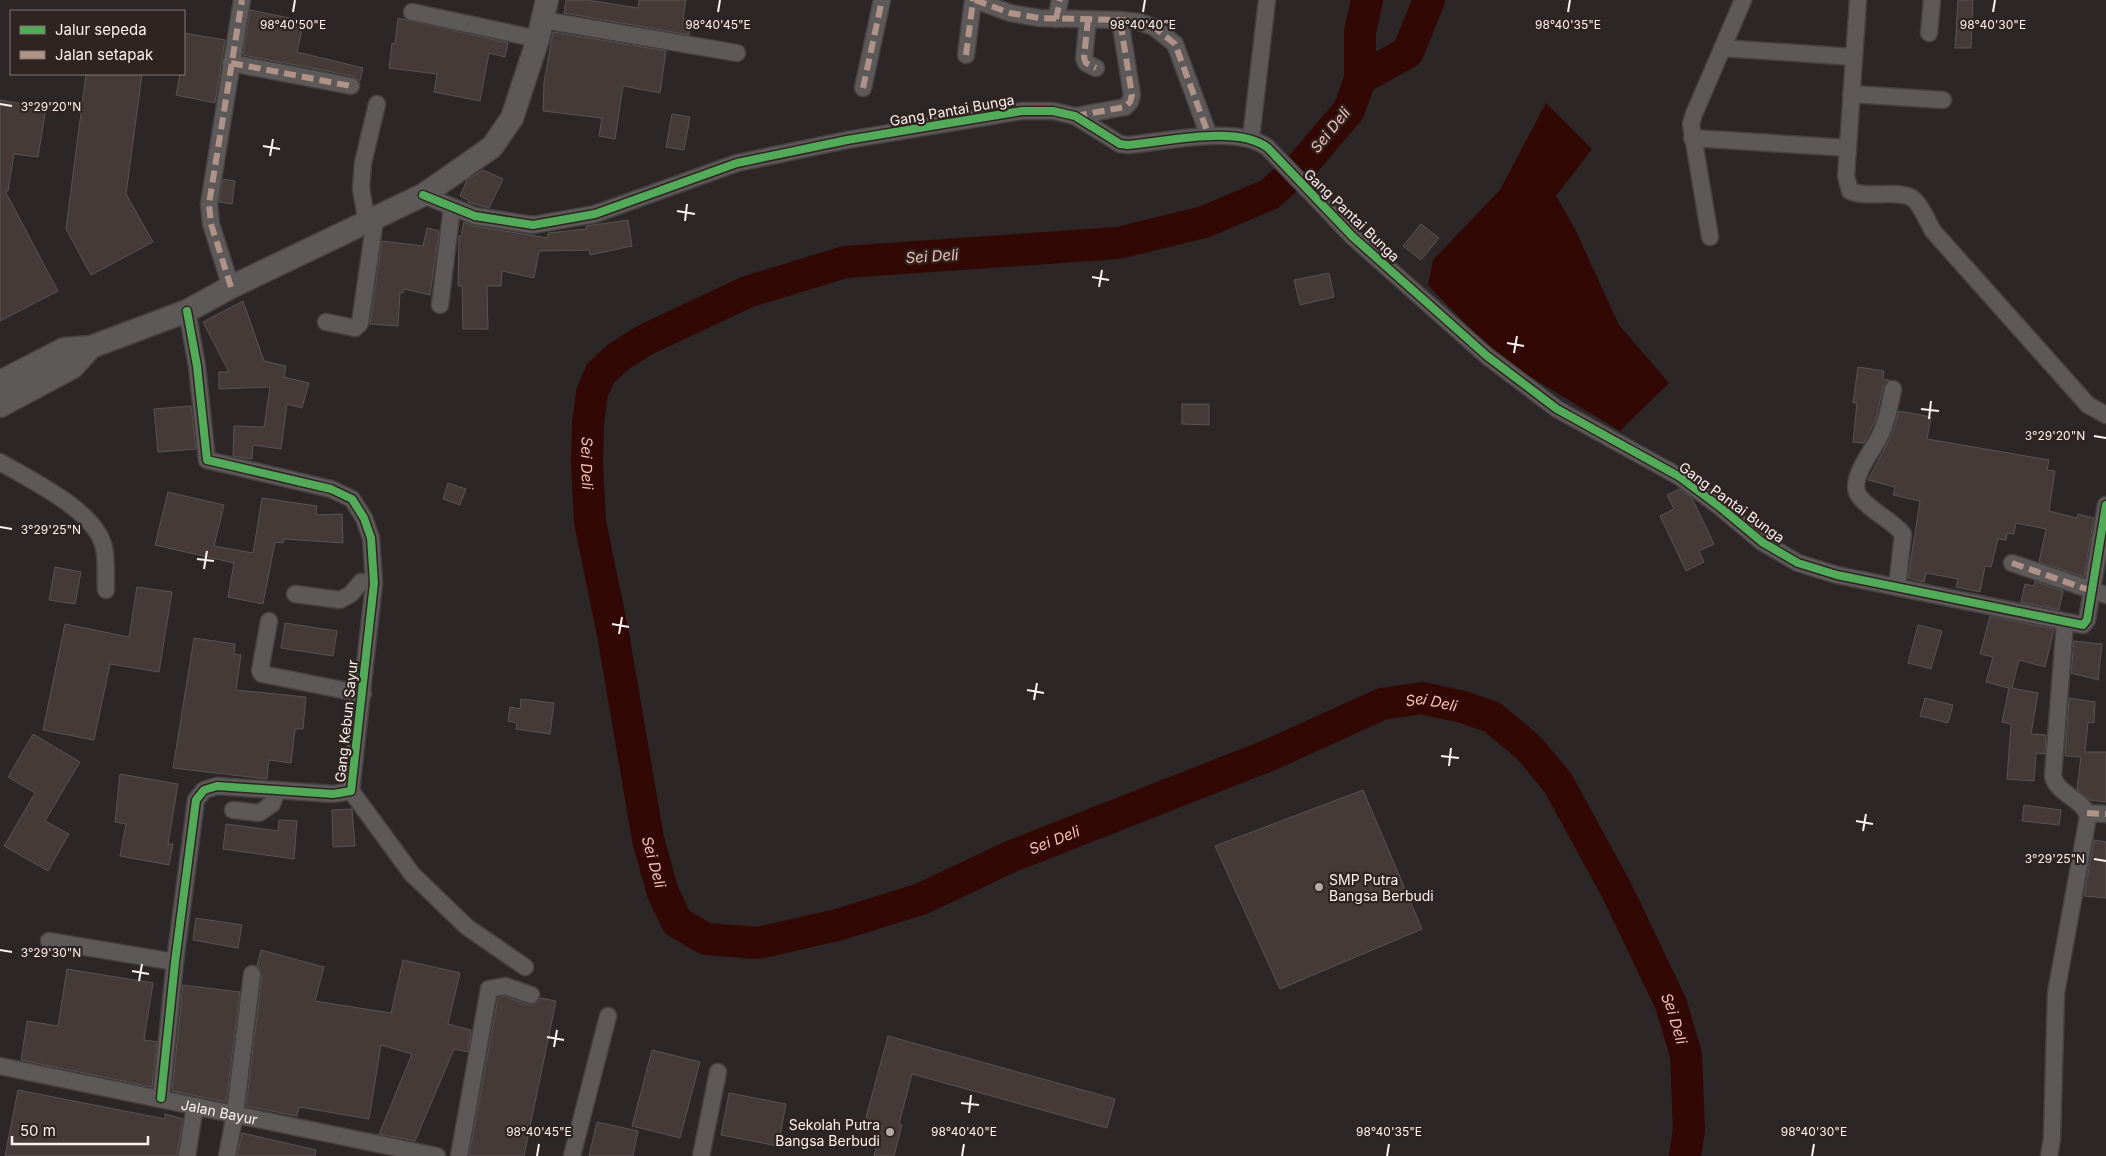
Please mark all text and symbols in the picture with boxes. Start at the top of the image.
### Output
legend [10,10,185,75]
text: 98°40'50"E [260,17,326,32]
text: 98°40'45"E [685,17,751,32]
text: 98°40'40"E [1110,17,1176,32]
text: 98°40'35"E [1535,17,1601,32]
text: 98°40'30"E [1960,17,2026,32]
text: Jalur sepeda [55,20,147,39]
text: Jalan setapak [55,45,154,64]
street label: Gang Pantai Bunga [888,91,1016,129]
text: 3°29'20"N [21,99,81,114]
water label: Sei Deli [1306,103,1354,157]
street label: Gang Pantai Bunga [1301,165,1403,265]
water label: Sei Deli [905,245,959,267]
text: 3°29'20"N [2025,428,2085,443]
water label: Sei Deli [577,436,598,490]
street label: Gang Pantai Bunga [1676,458,1788,546]
text: 3°29'25"N [21,522,81,537]
street label: Gang Kebun Sayur [331,659,361,783]
water label: Sei Deli [1404,688,1460,715]
water label: Sei Deli [1026,821,1082,858]
water label: Sei Deli [638,834,671,890]
text: 3°29'25"N [2025,851,2085,866]
place label: SMP Putra Bangsa Berbudi [1329,871,1434,904]
marker: SMP Putra Bangsa Berbudi [1313,881,1325,893]
text: 3°29'30"N [21,945,81,960]
water label: Sei Deli [1657,990,1692,1047]
street label: Jalan Bayur [180,1095,259,1127]
scale bar [12,1114,149,1146]
place label: Sekolah Putra Bangsa Berbudi [775,1116,880,1149]
text: 50 m [20,1121,56,1140]
text: 98°40'45"E [506,1124,572,1139]
text: 98°40'40"E [931,1124,997,1139]
text: 98°40'35"E [1356,1124,1422,1139]
text: 98°40'30"E [1781,1124,1847,1139]
marker: Sekolah Putra Bangsa Berbudi [884,1126,896,1138]

